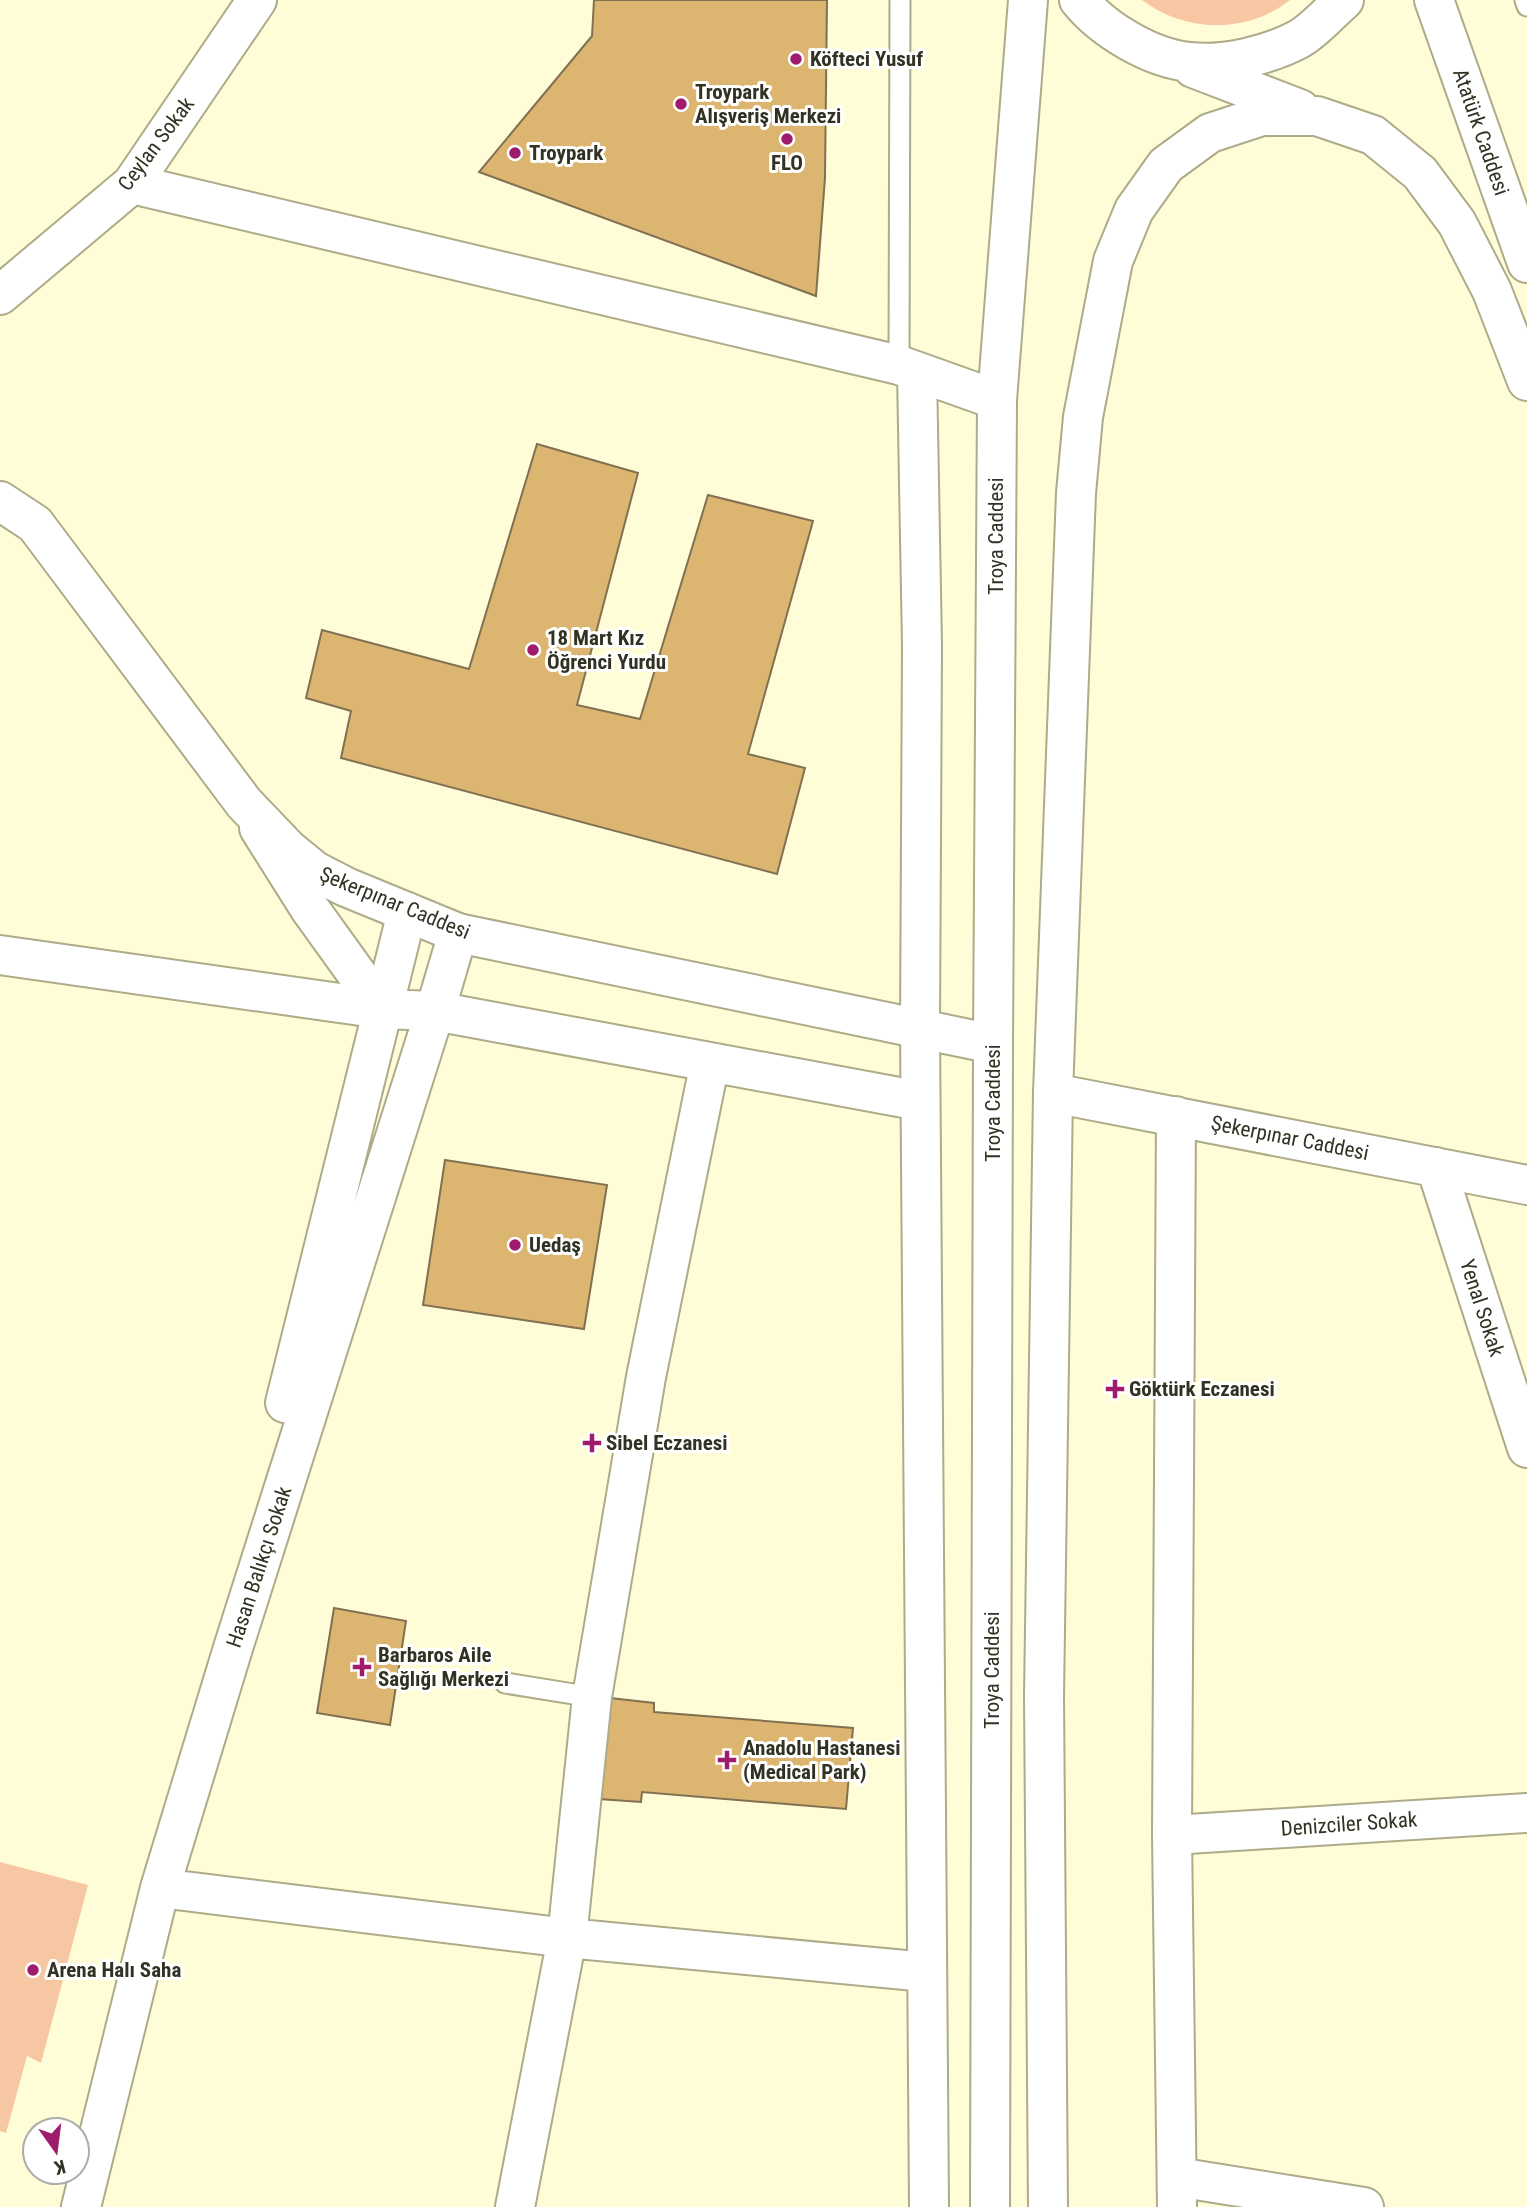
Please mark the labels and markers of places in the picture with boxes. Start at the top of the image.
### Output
place label: Köfteci Yusuf [810,47,923,71]
marker: Köfteci Yusuf [788,51,804,67]
place label: Troypark Alışveriş Merkezi [695,80,841,128]
marker: Troypark Alışveriş Merkezi [673,96,689,112]
marker: FLO [779,131,795,147]
place label: Troypark [529,141,604,165]
marker: Troypark [507,145,523,161]
place label: FLO [771,151,803,175]
place label: 18 Mart Kız Öğrenci Yurdu [547,626,666,674]
marker: 18 Mart Kız Öğrenci Yurdu [525,642,541,658]
place label: Uedaş [529,1233,581,1257]
marker: Uedaş [507,1237,523,1253]
place label: Göktürk Eczanesi [1129,1377,1275,1401]
marker: Göktürk Eczanesi [1107,1381,1123,1397]
place label: Sibel Eczanesi [606,1431,728,1455]
marker: Sibel Eczanesi [584,1435,600,1451]
place label: Barbaros Aile Sağlığı Merkezi [378,1643,509,1691]
marker: Barbaros Aile Sağlığı Merkezi [352,1657,372,1677]
place label: Anadolu Hastanesi (Medical Park) [743,1736,900,1784]
marker: Anadolu Hastanesi (Medical Park) [717,1750,737,1770]
place label: Arena Halı Saha [47,1958,181,1982]
marker: Arena Halı Saha [25,1962,41,1978]

